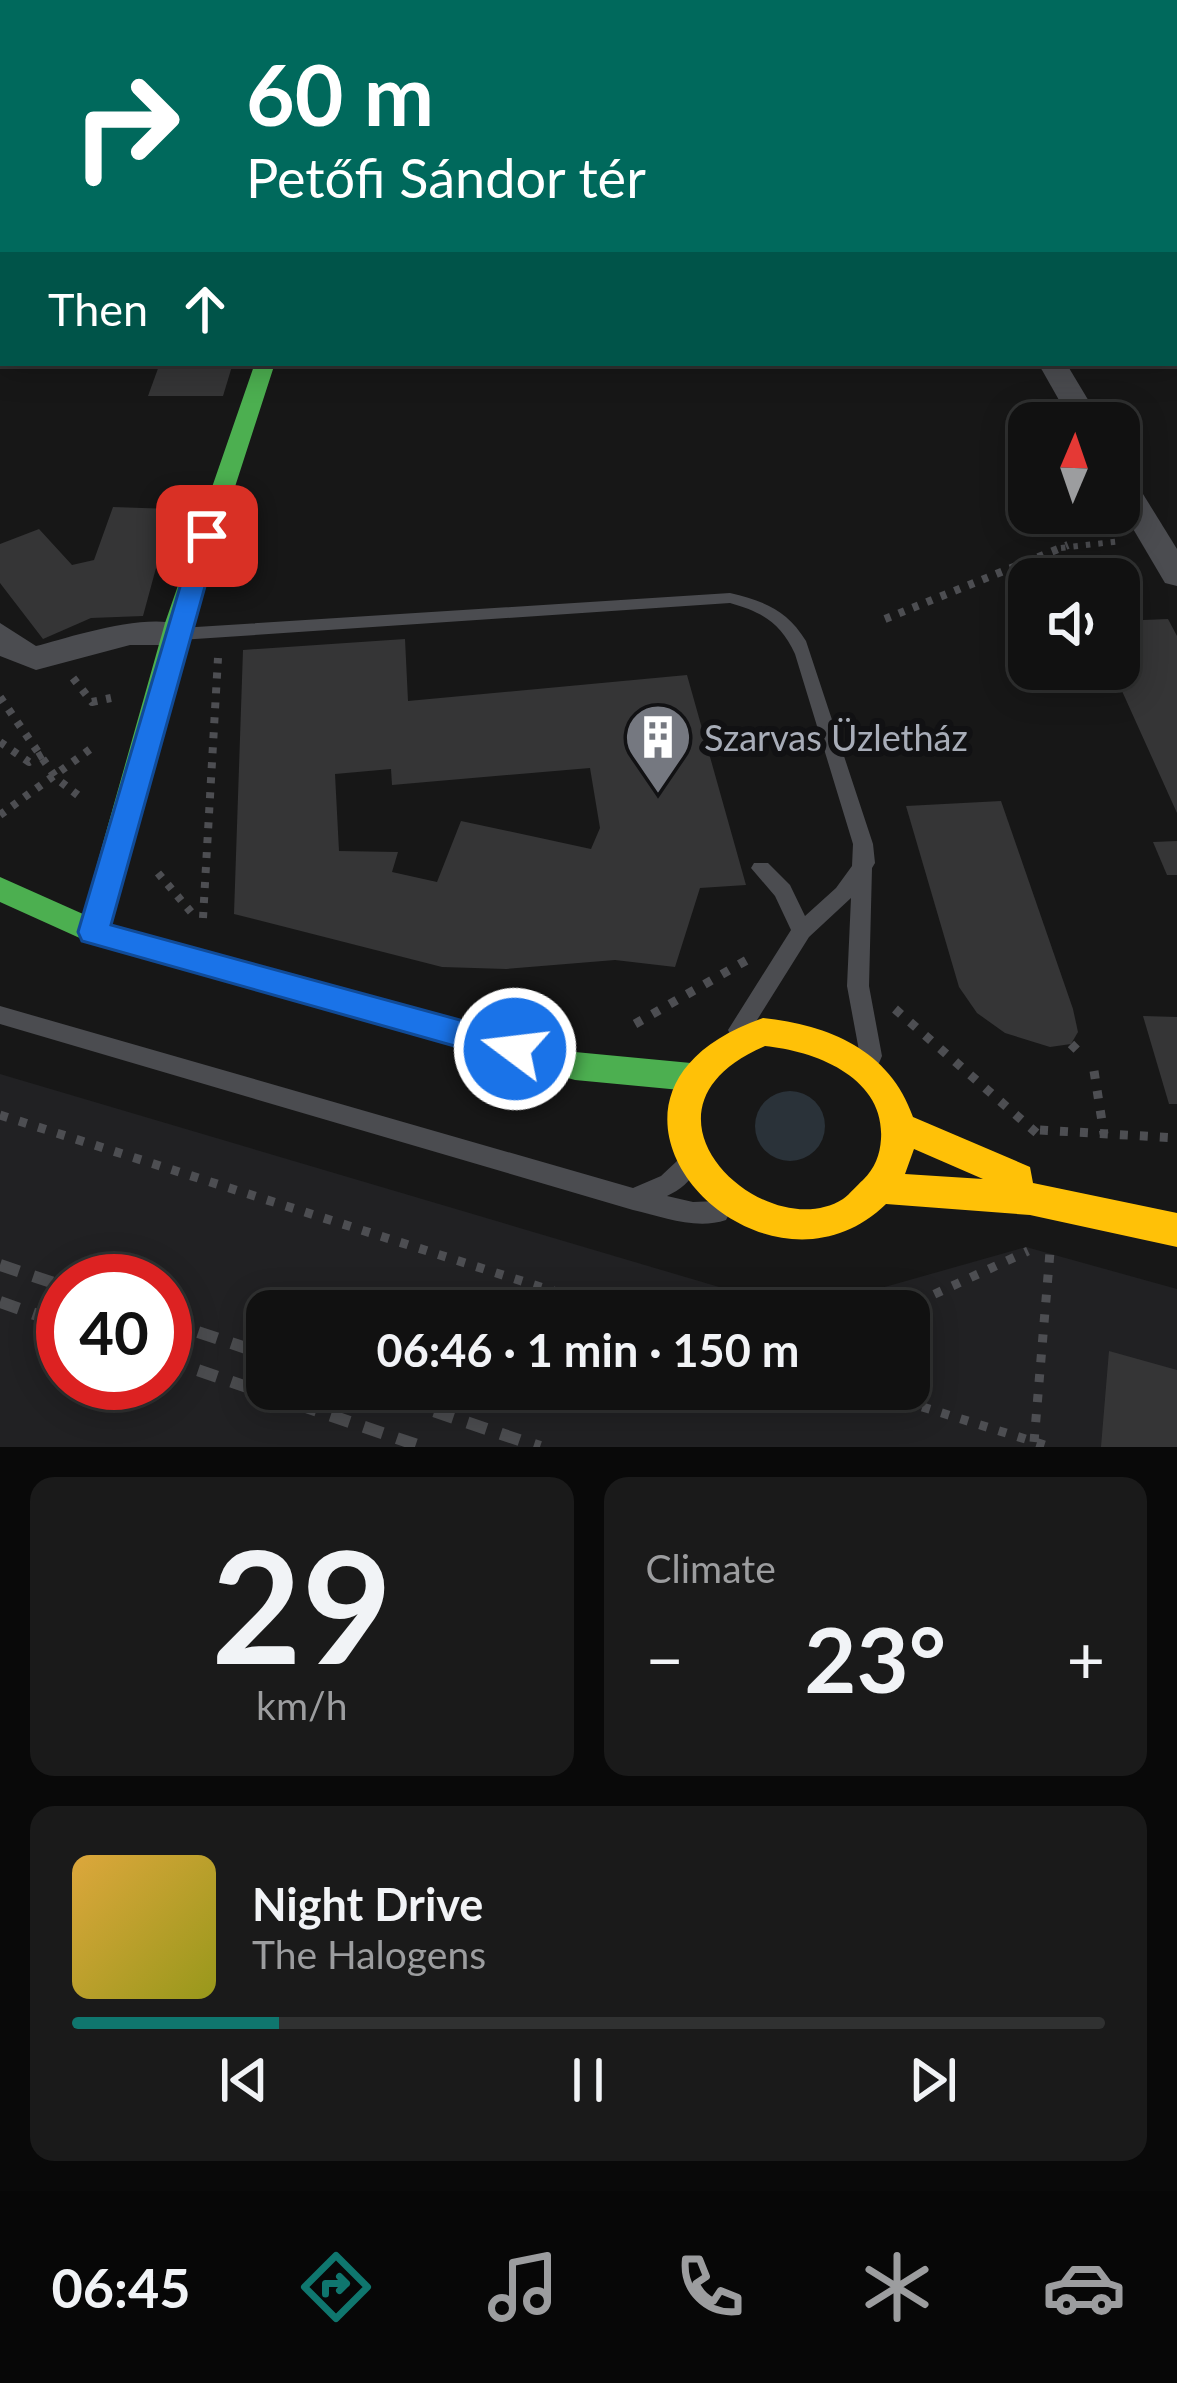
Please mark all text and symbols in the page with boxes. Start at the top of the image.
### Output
text: 60 m [246,43,434,144]
icon: right [48,48,204,204]
text: Petőfi Sándor tér [246,145,646,210]
icon: ahead [172,276,238,342]
text: Then [48,282,148,336]
north arrow [1008,402,1140,534]
map controls [1008,402,1140,690]
pin [156,485,258,587]
icon: arrive [174,503,240,569]
button: sound [1008,558,1140,690]
building icon: Szarvas Üzletház [623,702,693,796]
place label: Szarvas Üzletház [704,715,968,759]
position arrow [452,986,578,1112]
speed limit sign: 40 [36,1254,192,1410]
text: 06:46 · 1 min · 150 m [377,1323,799,1377]
text: 29 [211,1510,392,1697]
text: Climate [646,1545,776,1591]
text: 23° [804,1604,946,1712]
text: − [646,1619,684,1698]
text: + [1067,1619,1105,1698]
text: km/h [256,1682,347,1728]
text: Night Drive [252,1877,483,1931]
text: The Halogens [252,1931,486,1977]
icon: previous [211,2047,277,2113]
icon: pause [555,2047,621,2113]
icon: next [900,2047,966,2113]
icon: directions [294,2245,378,2329]
icon: music [481,2245,565,2329]
icon: phone [668,2245,752,2329]
icon: climate [855,2245,939,2329]
icon: car [1042,2245,1126,2329]
text: 06:45 [51,2255,191,2320]

